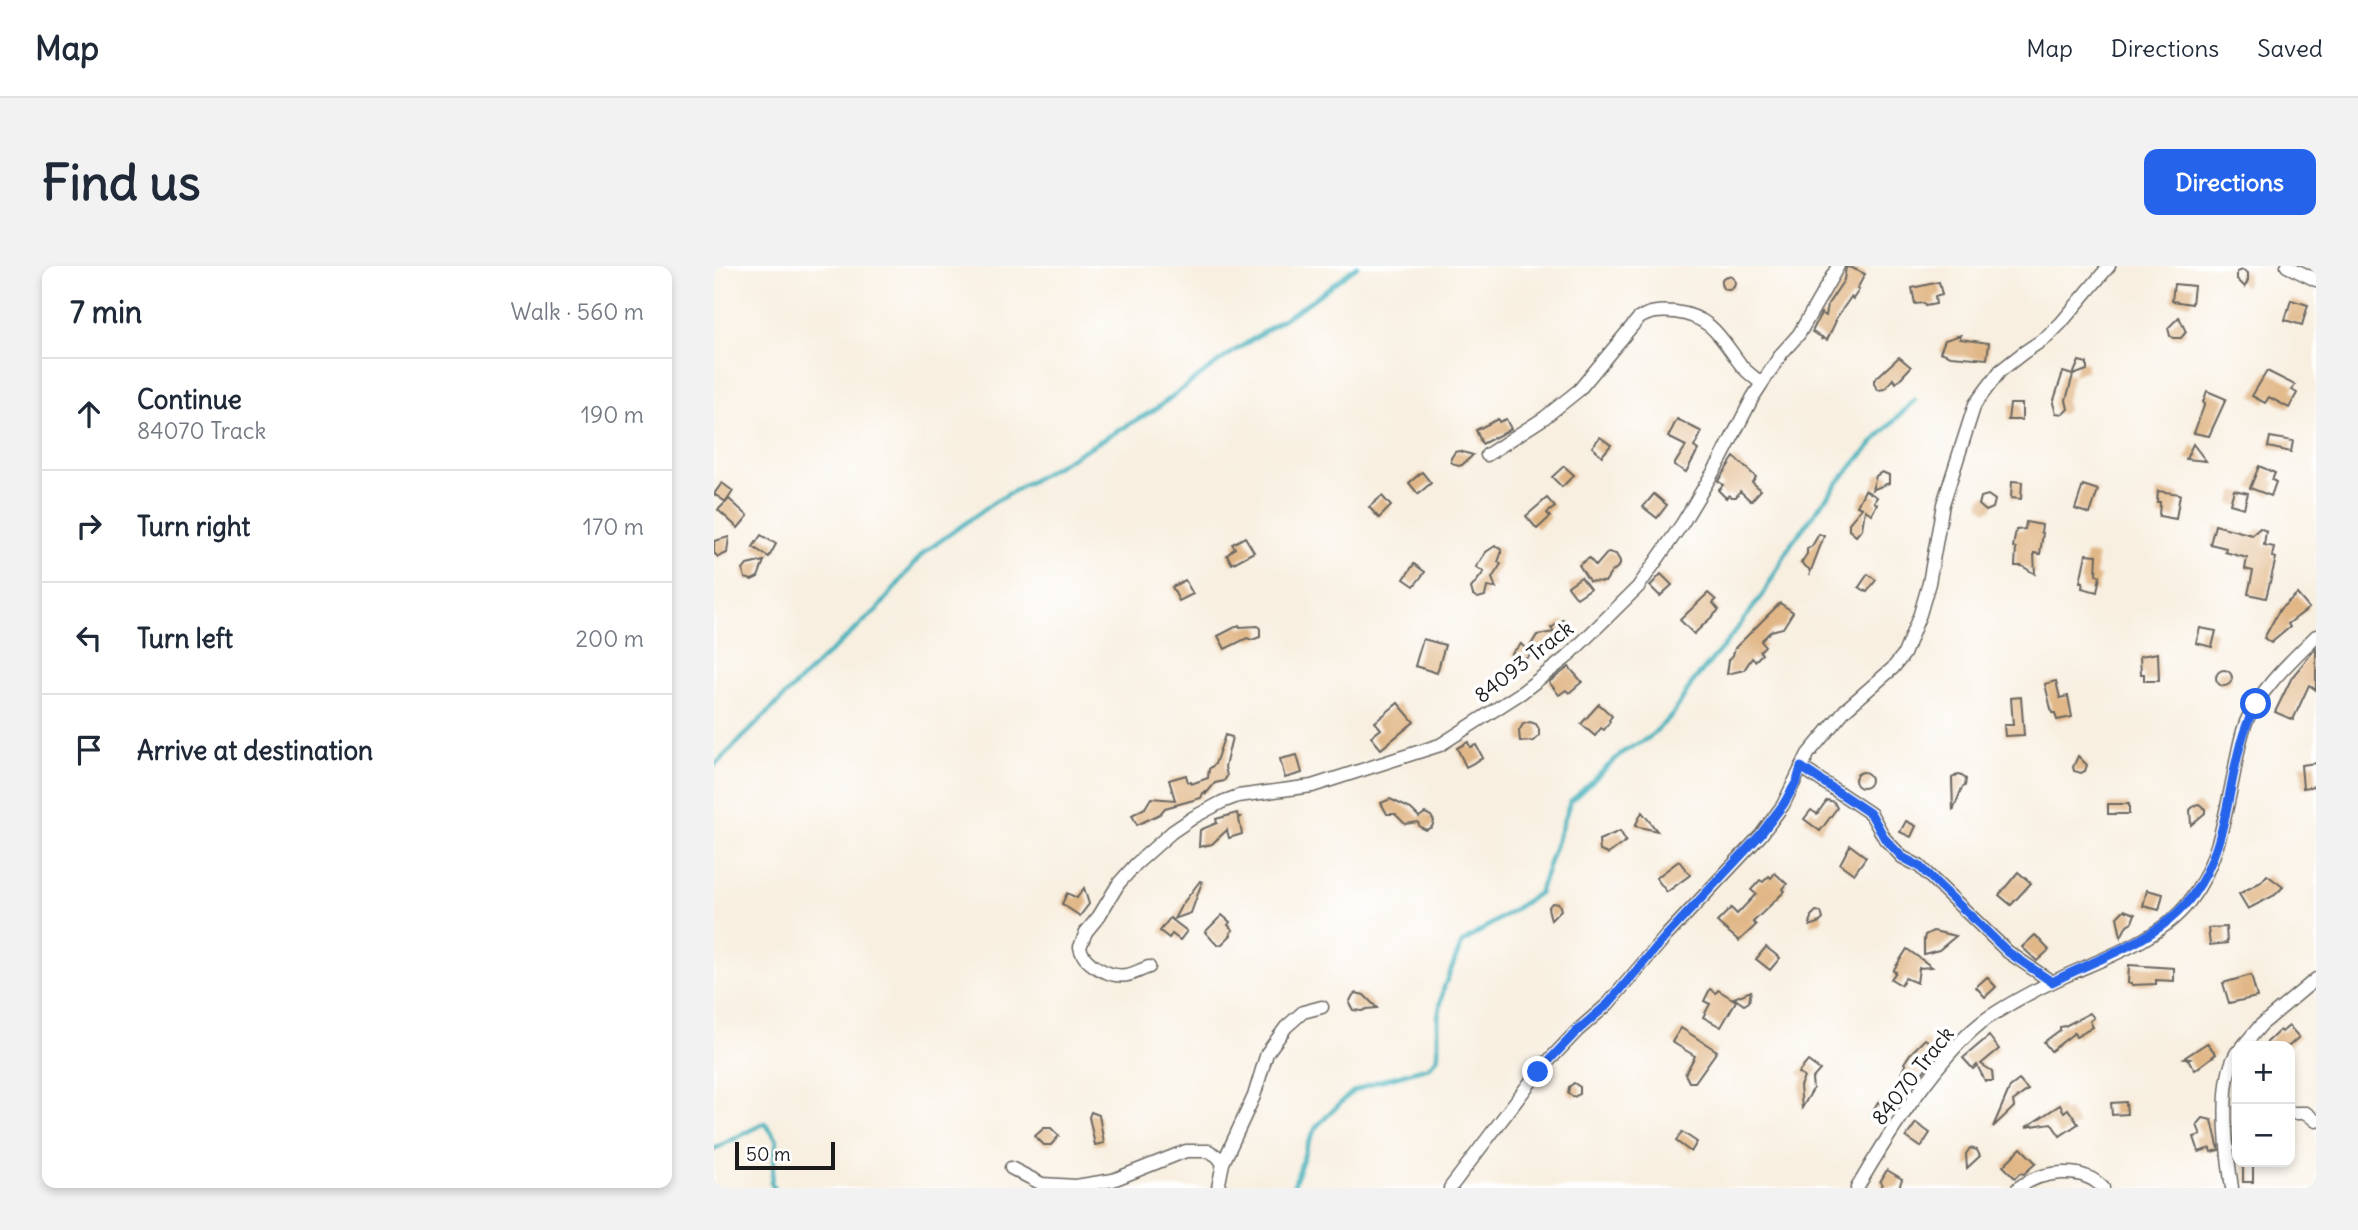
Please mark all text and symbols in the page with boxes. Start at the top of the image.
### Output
text: Map [35,27,99,69]
text: Map [2026,33,2073,63]
text: Directions [2111,33,2219,63]
text: Saved [2257,33,2323,63]
button: Directions [2144,149,2316,215]
text: Find us [42,152,200,213]
text: 7 min [70,293,142,331]
text: Walk · 560 m [511,297,644,326]
text: Continue [137,383,242,416]
icon: ahead [70,395,108,433]
text: 190 m [581,400,644,429]
text: 84070 Track [137,416,266,445]
icon: right [70,507,108,545]
text: Turn right [137,510,250,543]
text: 170 m [583,512,644,541]
street label: 84093 Track [1469,615,1579,709]
icon: left [70,619,108,657]
text: Turn left [137,622,233,655]
text: 200 m [575,624,644,653]
route start [2240,688,2271,719]
icon: arrive [70,731,108,769]
text: Arrive at destination [137,734,373,767]
street label: 84070 Track [1866,1021,1960,1131]
map controls [2232,1041,2295,1167]
button: + [2232,1041,2295,1104]
route end [1522,1056,1553,1087]
button: − [2232,1104,2295,1167]
scale bar [735,1139,835,1171]
text: 50 m [746,1142,791,1166]

